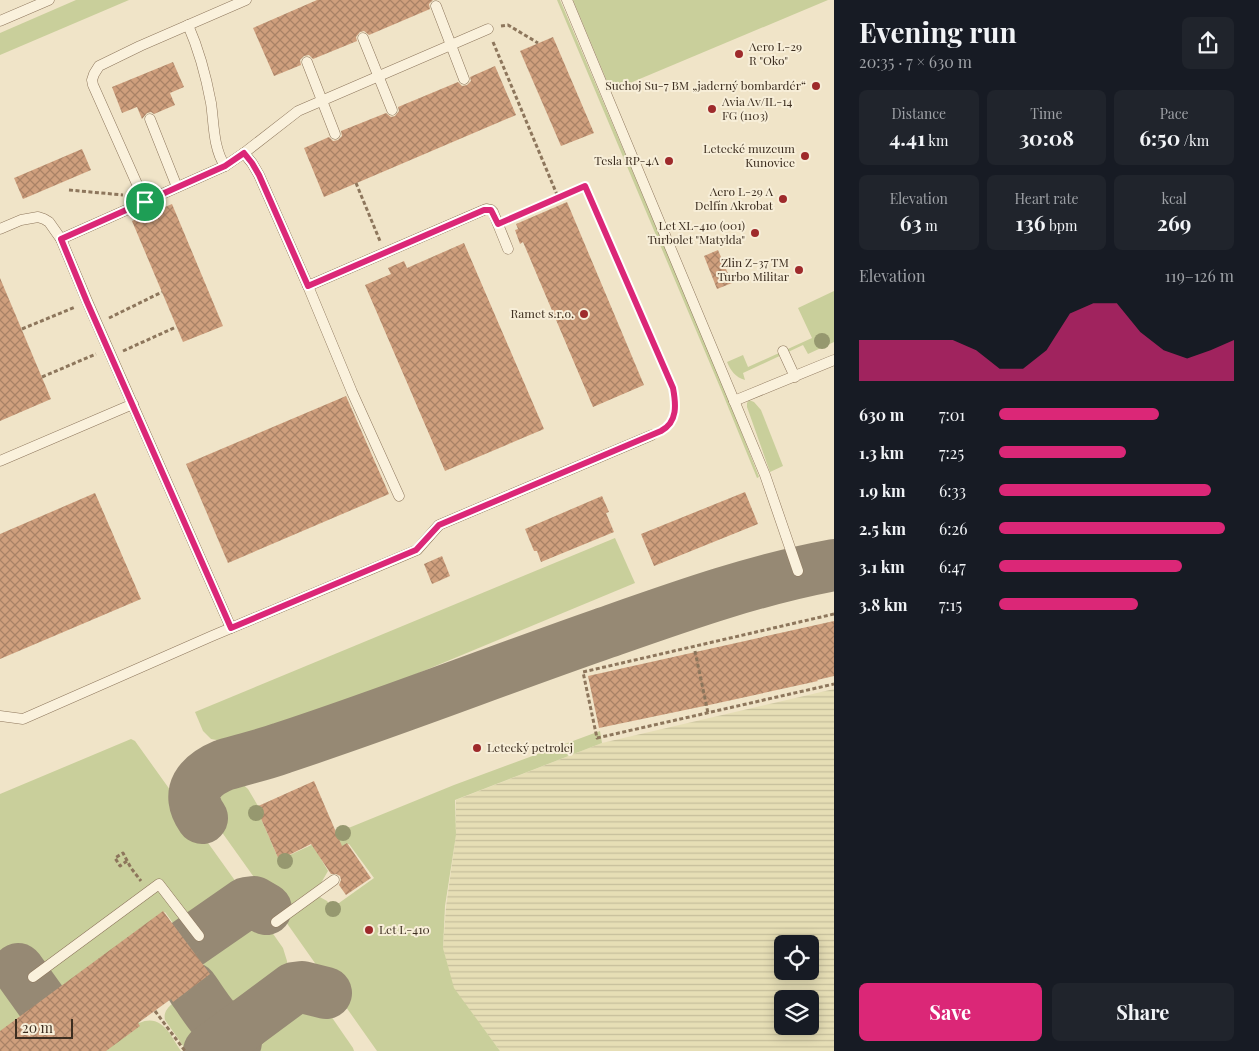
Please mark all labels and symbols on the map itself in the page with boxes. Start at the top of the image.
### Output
place label: Aero L-29 R "Oko" [748,38,802,68]
marker: Aero L-29 R "Oko" [733,48,745,60]
place label: Suchoj Su-7 BM „jaderný bombardér“ [605,77,806,93]
marker: Suchoj Su-7 BM „jaderný bombardér“ [810,80,822,92]
place label: Avia Av/IL-14 FG (1103) [721,93,793,123]
marker: Avia Av/IL-14 FG (1103) [706,103,718,115]
place label: Letecké muzeum Kunovice [703,140,795,170]
marker: Letecké muzeum Kunovice [799,150,811,162]
place label: Tesla RP-4A [594,152,659,168]
marker: Tesla RP-4A [663,155,675,167]
pin [124,181,166,223]
place label: Aero L-29 A Delfín Akrobat [695,183,774,213]
marker: Aero L-29 A Delfín Akrobat [777,193,789,205]
place label: Let XL-410 (001) Turbolet "Matylda" [647,217,745,247]
marker: Let XL-410 (001) Turbolet "Matylda" [749,227,761,239]
place label: Zlin Z-37 TM Turbo Militar [718,254,790,284]
marker: Zlin Z-37 TM Turbo Militar [793,264,805,276]
place label: Ramet s.r.o. [511,305,574,321]
marker: Ramet s.r.o. [578,308,590,320]
place label: Letecký petrolej [487,739,573,755]
marker: Letecký petrolej [471,742,483,754]
place label: Let L-410 [379,921,430,937]
marker: Let L-410 [363,924,375,936]
scale bar [15,1016,72,1039]

